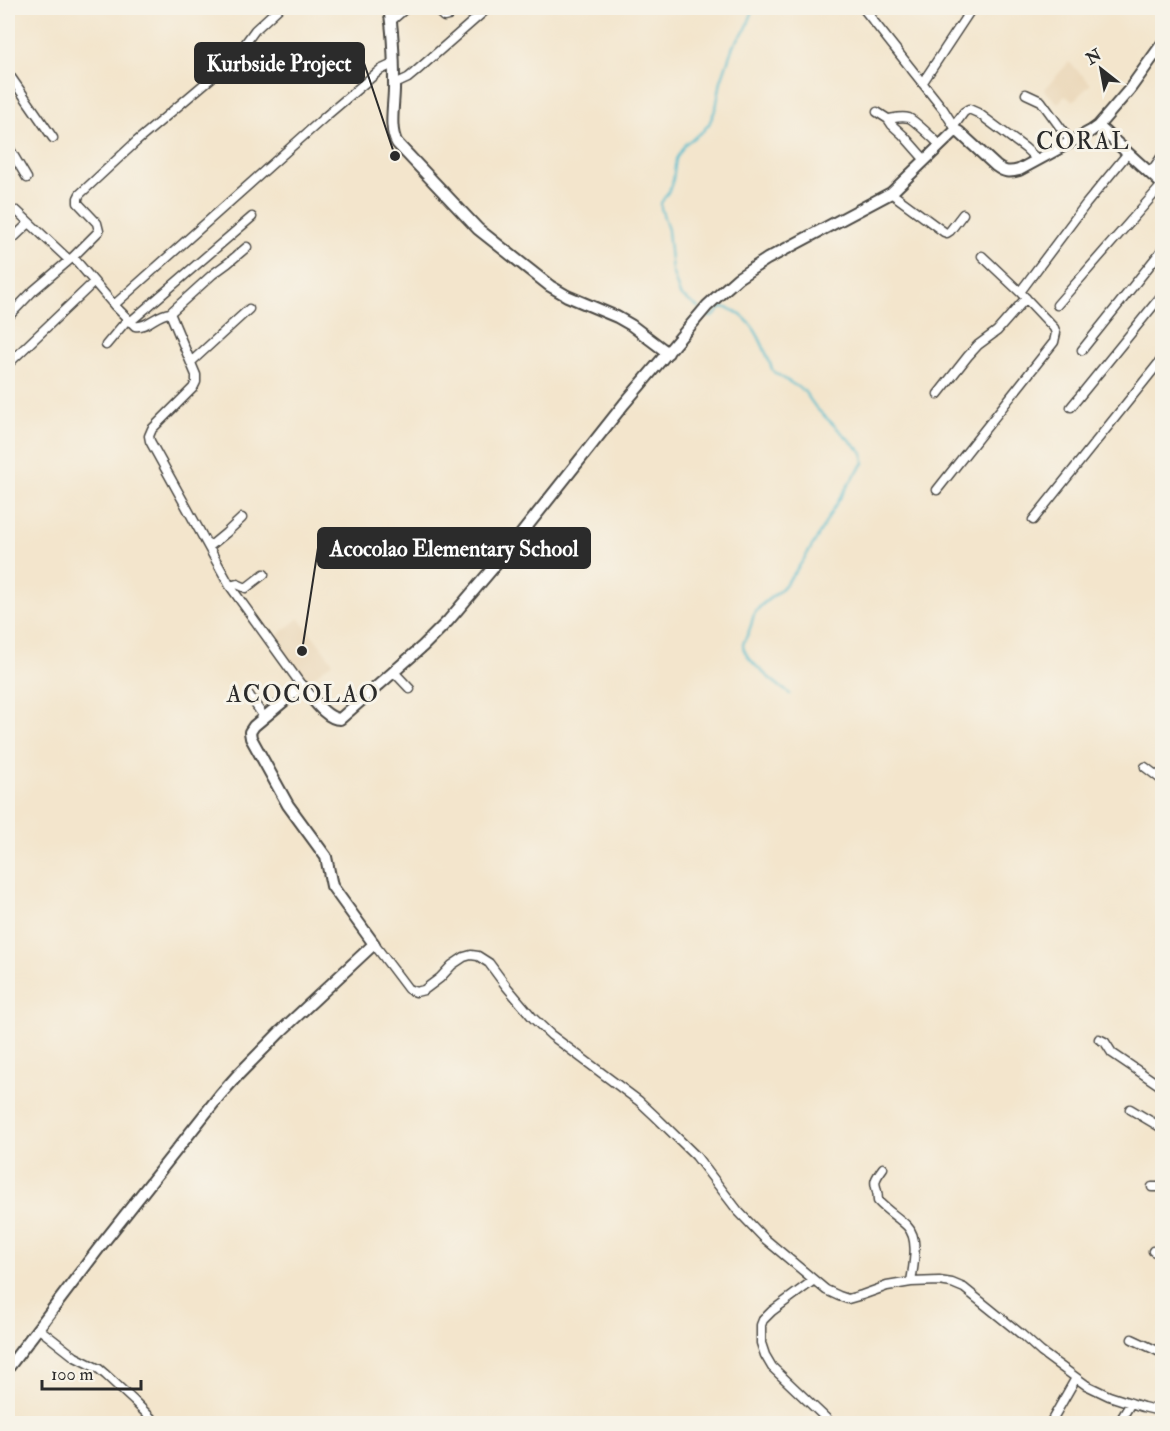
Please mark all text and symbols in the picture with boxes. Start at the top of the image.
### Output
north arrow [1071,39,1131,99]
callout: Kurbside Project [195,43,364,83]
text: N [1082,44,1106,70]
text: Kurbside Project [206,50,352,78]
district label: CORAL [1036,126,1130,157]
callout: Acocolao Elementary School [318,528,590,568]
text: Acocolao Elementary School [329,535,579,564]
district label: ACOCOLAO [225,679,380,710]
scale bar [42,1353,141,1391]
text: 100 m [51,1363,94,1386]

